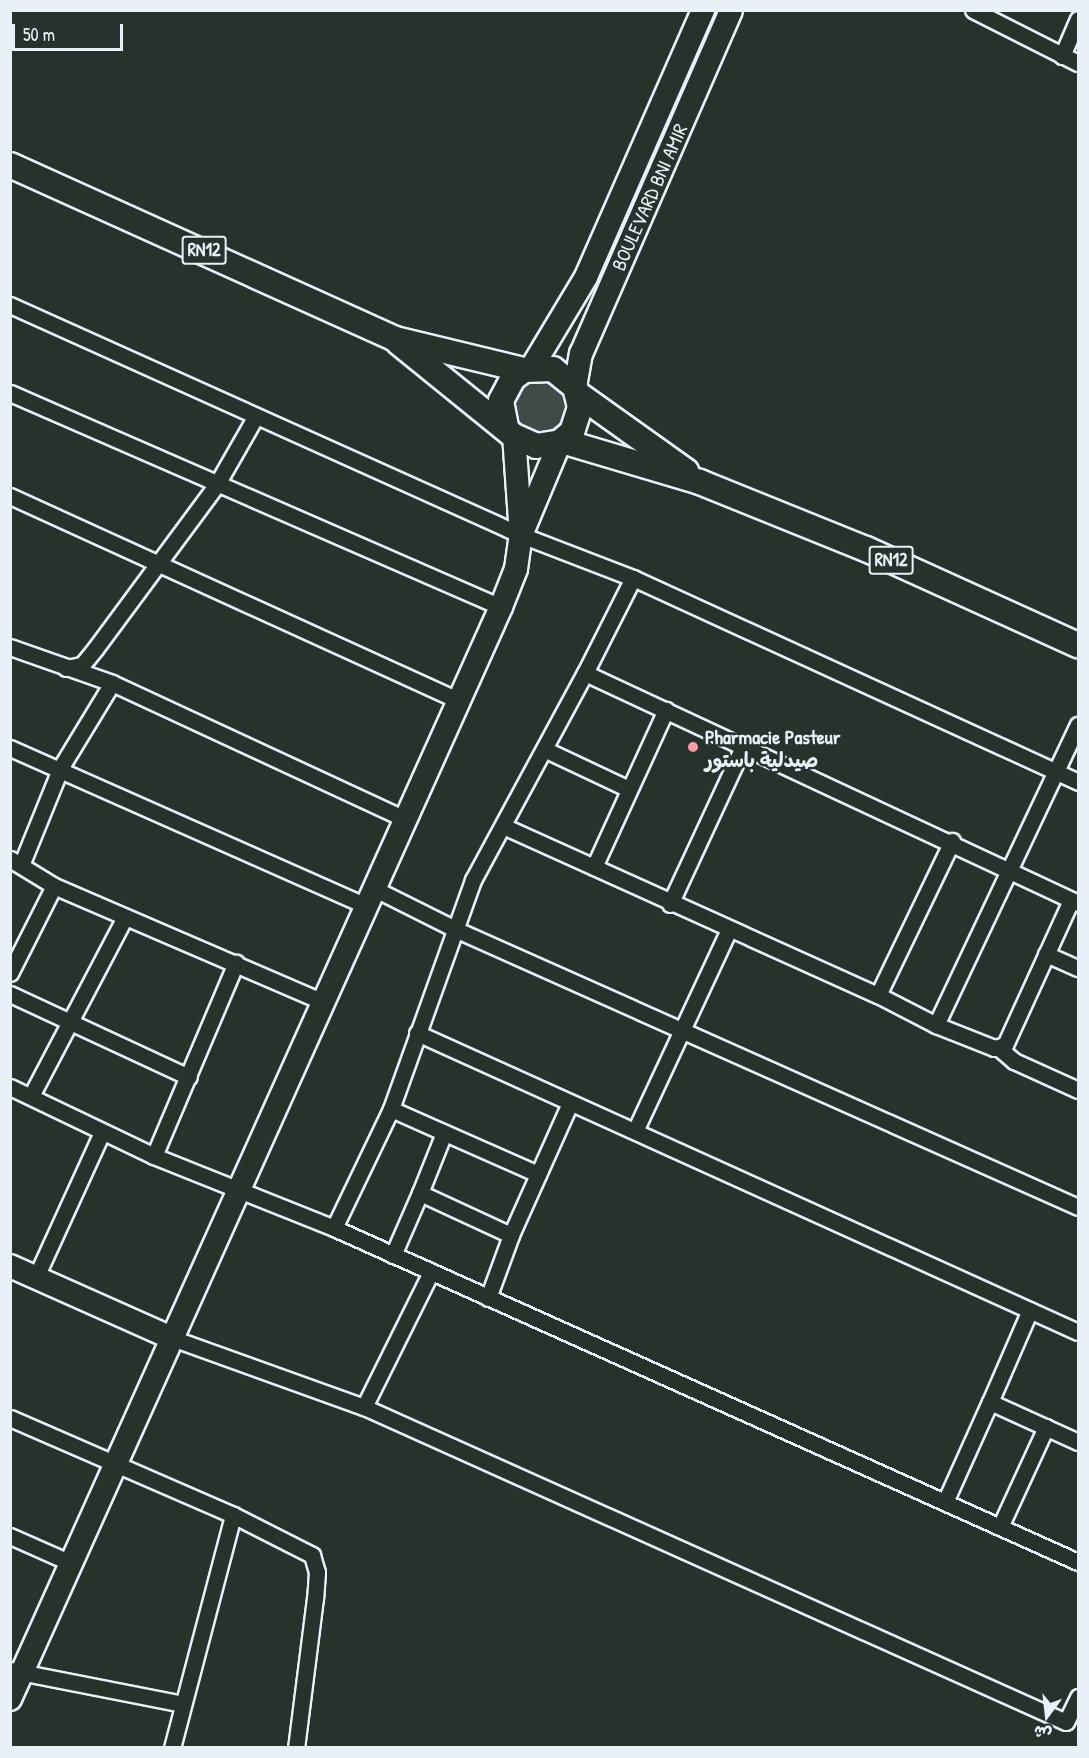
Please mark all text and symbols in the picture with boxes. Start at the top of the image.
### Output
scale bar [15,12,126,50]
text: 50 m [23,22,55,47]
street label: BOULEVARD BNI AMIR [606,120,692,274]
road number: RN12 [182,235,226,265]
road number: RN12 [868,545,914,575]
place label: Pharmacie Pasteur صيدلية باستور [705,724,840,771]
marker: Pharmacie Pasteur صيدلية باستور [686,740,700,754]
north arrow [1017,1686,1077,1746]
text: ش [1031,1720,1054,1746]

